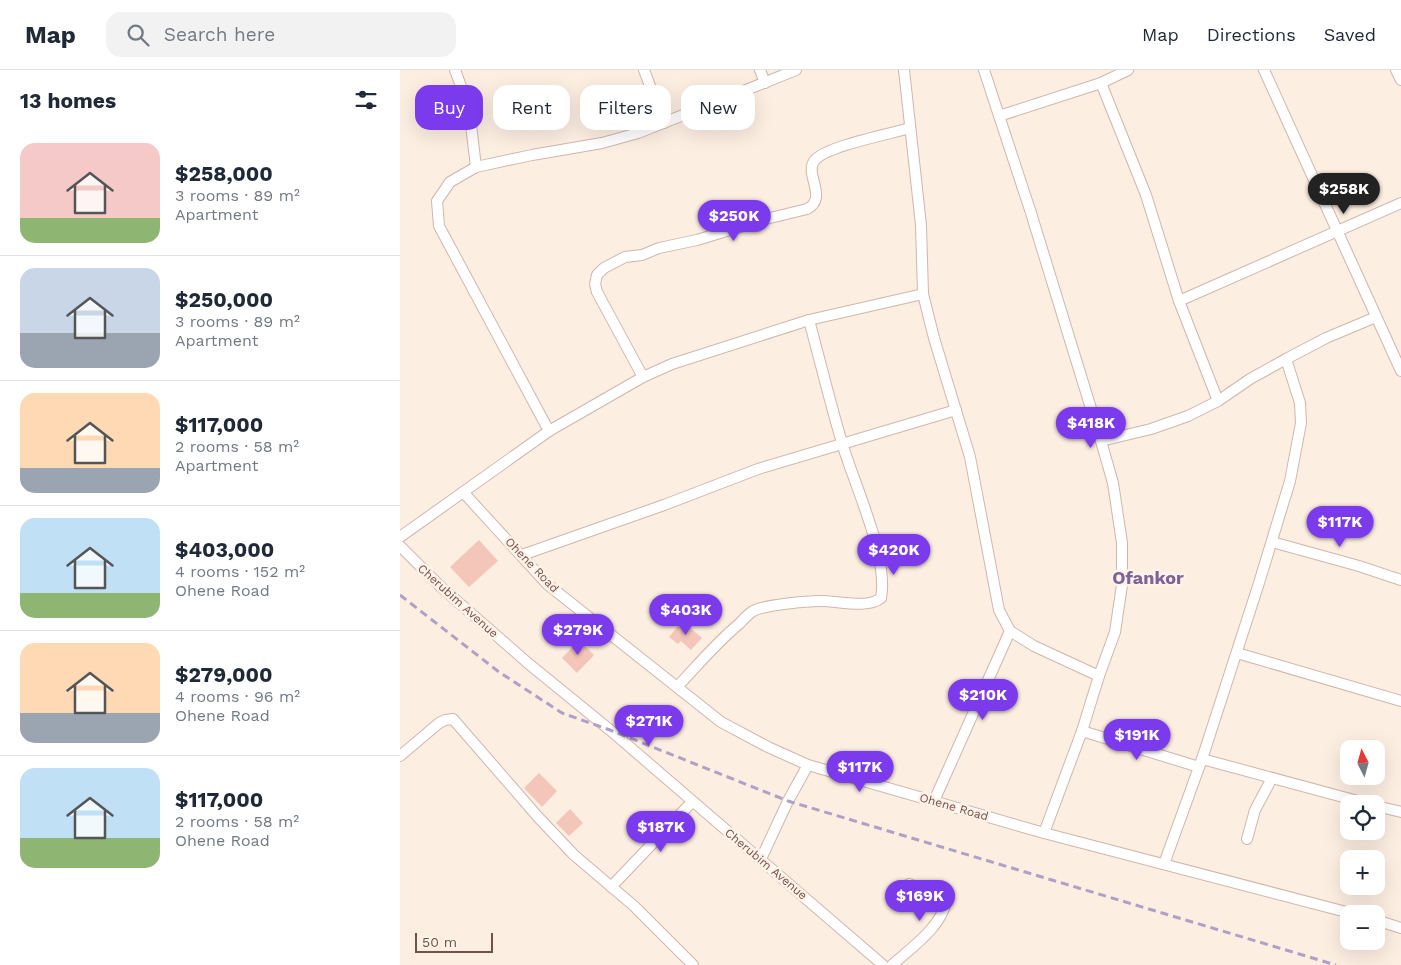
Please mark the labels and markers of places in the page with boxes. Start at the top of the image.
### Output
pin: $258K [1309,172,1379,215]
pin: $250K [699,200,769,242]
pin: $418K [1056,406,1126,449]
pin: $117K [1305,506,1375,548]
pin: $420K [859,534,929,576]
pin: $403K [651,594,721,636]
pin: $279K [543,614,613,656]
pin: $210K [948,678,1018,721]
pin: $271K [614,704,684,747]
pin: $191K [1102,718,1172,761]
pin: $117K [825,750,895,793]
pin: $187K [626,810,696,853]
pin: $169K [885,880,955,922]

